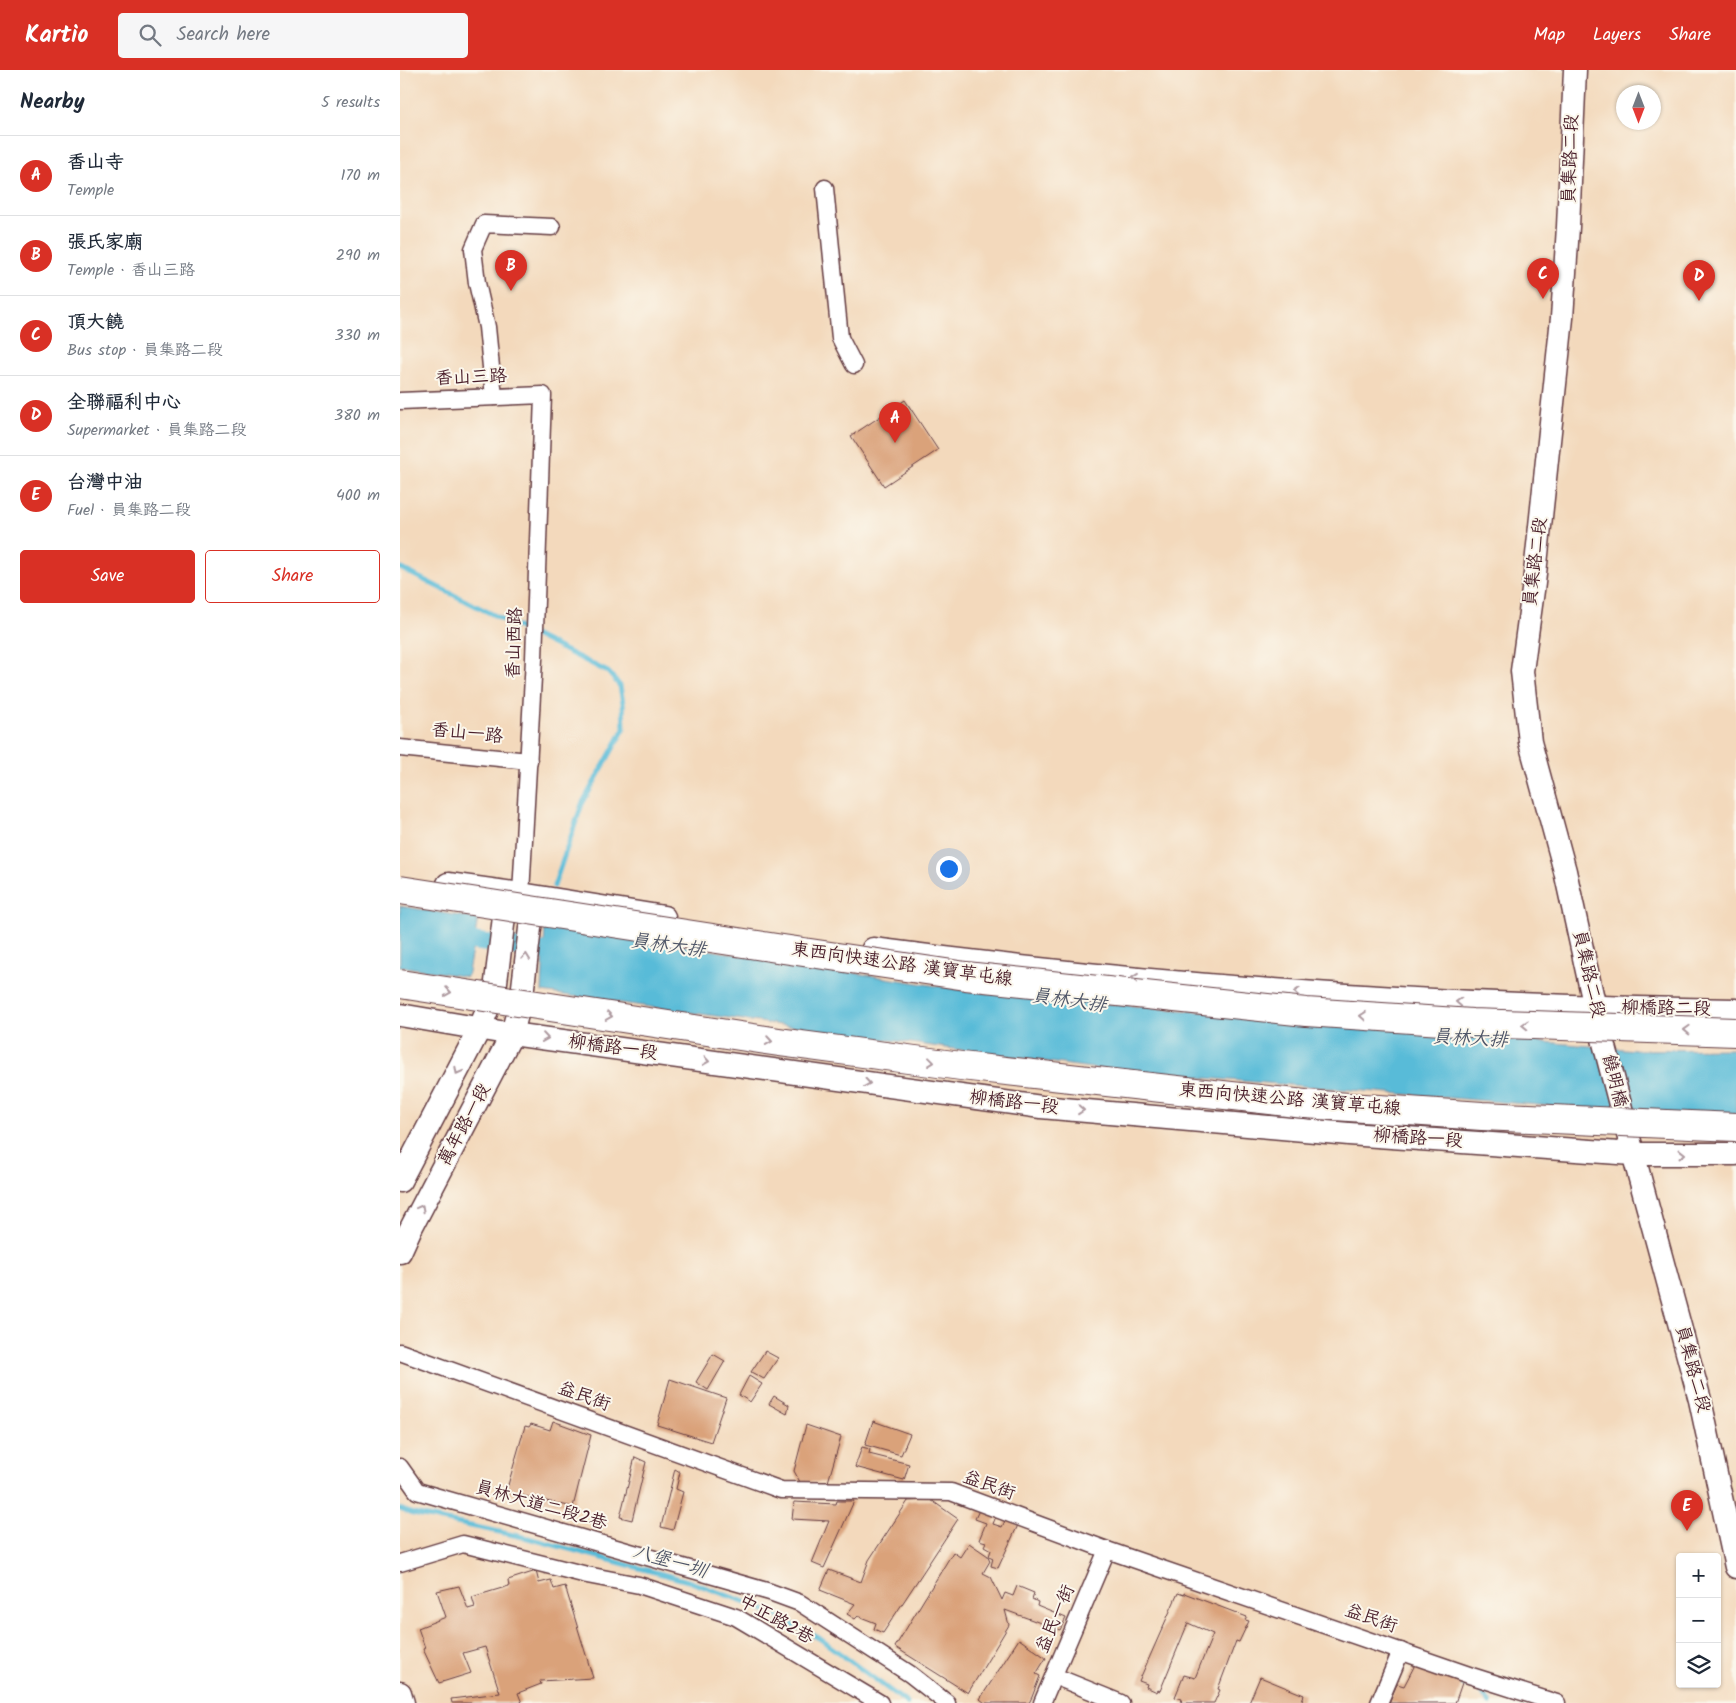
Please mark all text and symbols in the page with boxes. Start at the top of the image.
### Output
search box [118,13,468,58]
text: Kartio [25,16,88,55]
text: Search here [176,20,270,50]
icon: search [136,21,164,49]
text: Map [1534,21,1565,50]
text: Layers [1593,21,1641,50]
text: Share [1669,21,1711,50]
north arrow [1616,85,1661,130]
text: Nearby [20,86,85,119]
text: 5 results [321,90,380,115]
street label: 員集路二段 [1555,114,1587,204]
text: 香山寺 [67,148,124,178]
text: A [31,163,41,188]
text: 170 m [340,163,380,188]
text: Temple [67,178,114,203]
text: 張氏家廟 [67,228,143,258]
text: B [31,243,41,268]
text: 290 m [336,243,380,268]
pin: B [495,250,527,291]
text: Temple · 香山三路 [67,258,195,283]
pin: C [1527,258,1559,299]
pin: D [1683,260,1715,301]
text: 頂大饒 [67,308,124,338]
text: C [31,323,41,348]
text: 330 m [335,323,380,348]
text: Bus stop · 員集路二段 [67,338,223,363]
street label: 香山三路 [435,362,507,394]
text: 全聯福利中心 [67,388,181,418]
pin: A [879,402,911,443]
text: D [31,403,41,428]
text: 380 m [334,403,380,428]
text: Supermarket · 員集路二段 [67,418,246,443]
text: 台灣中油 [67,468,143,498]
text: E [32,483,40,508]
text: 400 m [336,483,380,508]
text: Fuel · 員集路二段 [67,498,191,523]
street label: 員集路二段 [1516,516,1556,608]
button: Save [20,550,195,603]
button: Share [205,550,380,603]
street label: 香山西路 [499,607,531,679]
street label: 香山一路 [430,716,504,752]
your location [936,856,962,882]
water label: 員林大排 [628,926,710,966]
street label: 員集路二段 [1564,927,1612,1021]
street label: 東西向快速公路 漢寶草屯線 [789,935,1015,995]
one-way arrow [520,953,531,961]
one-way arrow [1131,973,1139,984]
water label: 員林大排 [1029,981,1111,1021]
one-way arrow [444,986,453,996]
one-way arrow [1293,987,1301,998]
street label: 柳橋路二段 [1621,994,1711,1024]
one-way arrow [1455,996,1463,1007]
one-way arrow [1358,1010,1366,1021]
one-way arrow [604,1011,613,1021]
one-way arrow [1521,1019,1529,1030]
water label: 員林大排 [1431,1022,1511,1056]
one-way arrow [1683,1025,1691,1035]
street label: 柳橋路一段 [566,1027,660,1069]
one-way arrow [541,1033,550,1043]
one-way arrow [766,1035,774,1046]
street label: 饒明橋 [1593,1051,1635,1111]
one-way arrow [702,1055,711,1065]
one-way arrow [927,1056,935,1067]
one-way arrow [454,1066,464,1075]
street label: 東西向快速公路 漢寶草屯線 [1178,1076,1402,1124]
one-way arrow [864,1077,872,1088]
street label: 萬年路一段 [431,1078,499,1172]
street label: 柳橋路一段 [968,1083,1060,1123]
one-way arrow [1077,1105,1085,1116]
street label: 柳橋路一段 [1372,1121,1464,1157]
one-way arrow [1678,1149,1686,1159]
one-way arrow [415,1204,425,1213]
street label: 員集路二段 [1666,1322,1718,1416]
street label: 益民街 [554,1374,614,1420]
street label: 益民街 [959,1463,1019,1509]
street label: 員林大道二段2巷 [471,1473,611,1539]
pin: E [1671,1490,1703,1531]
water label: 八堡一圳 [629,1537,713,1587]
map controls [1676,1553,1721,1688]
button: + [1676,1553,1721,1598]
street label: 益民一街 [1029,1580,1083,1658]
street label: 中正路2巷 [733,1587,819,1653]
street label: 益民街 [1341,1596,1401,1642]
button: − [1676,1598,1721,1643]
button: layers [1676,1643,1721,1688]

